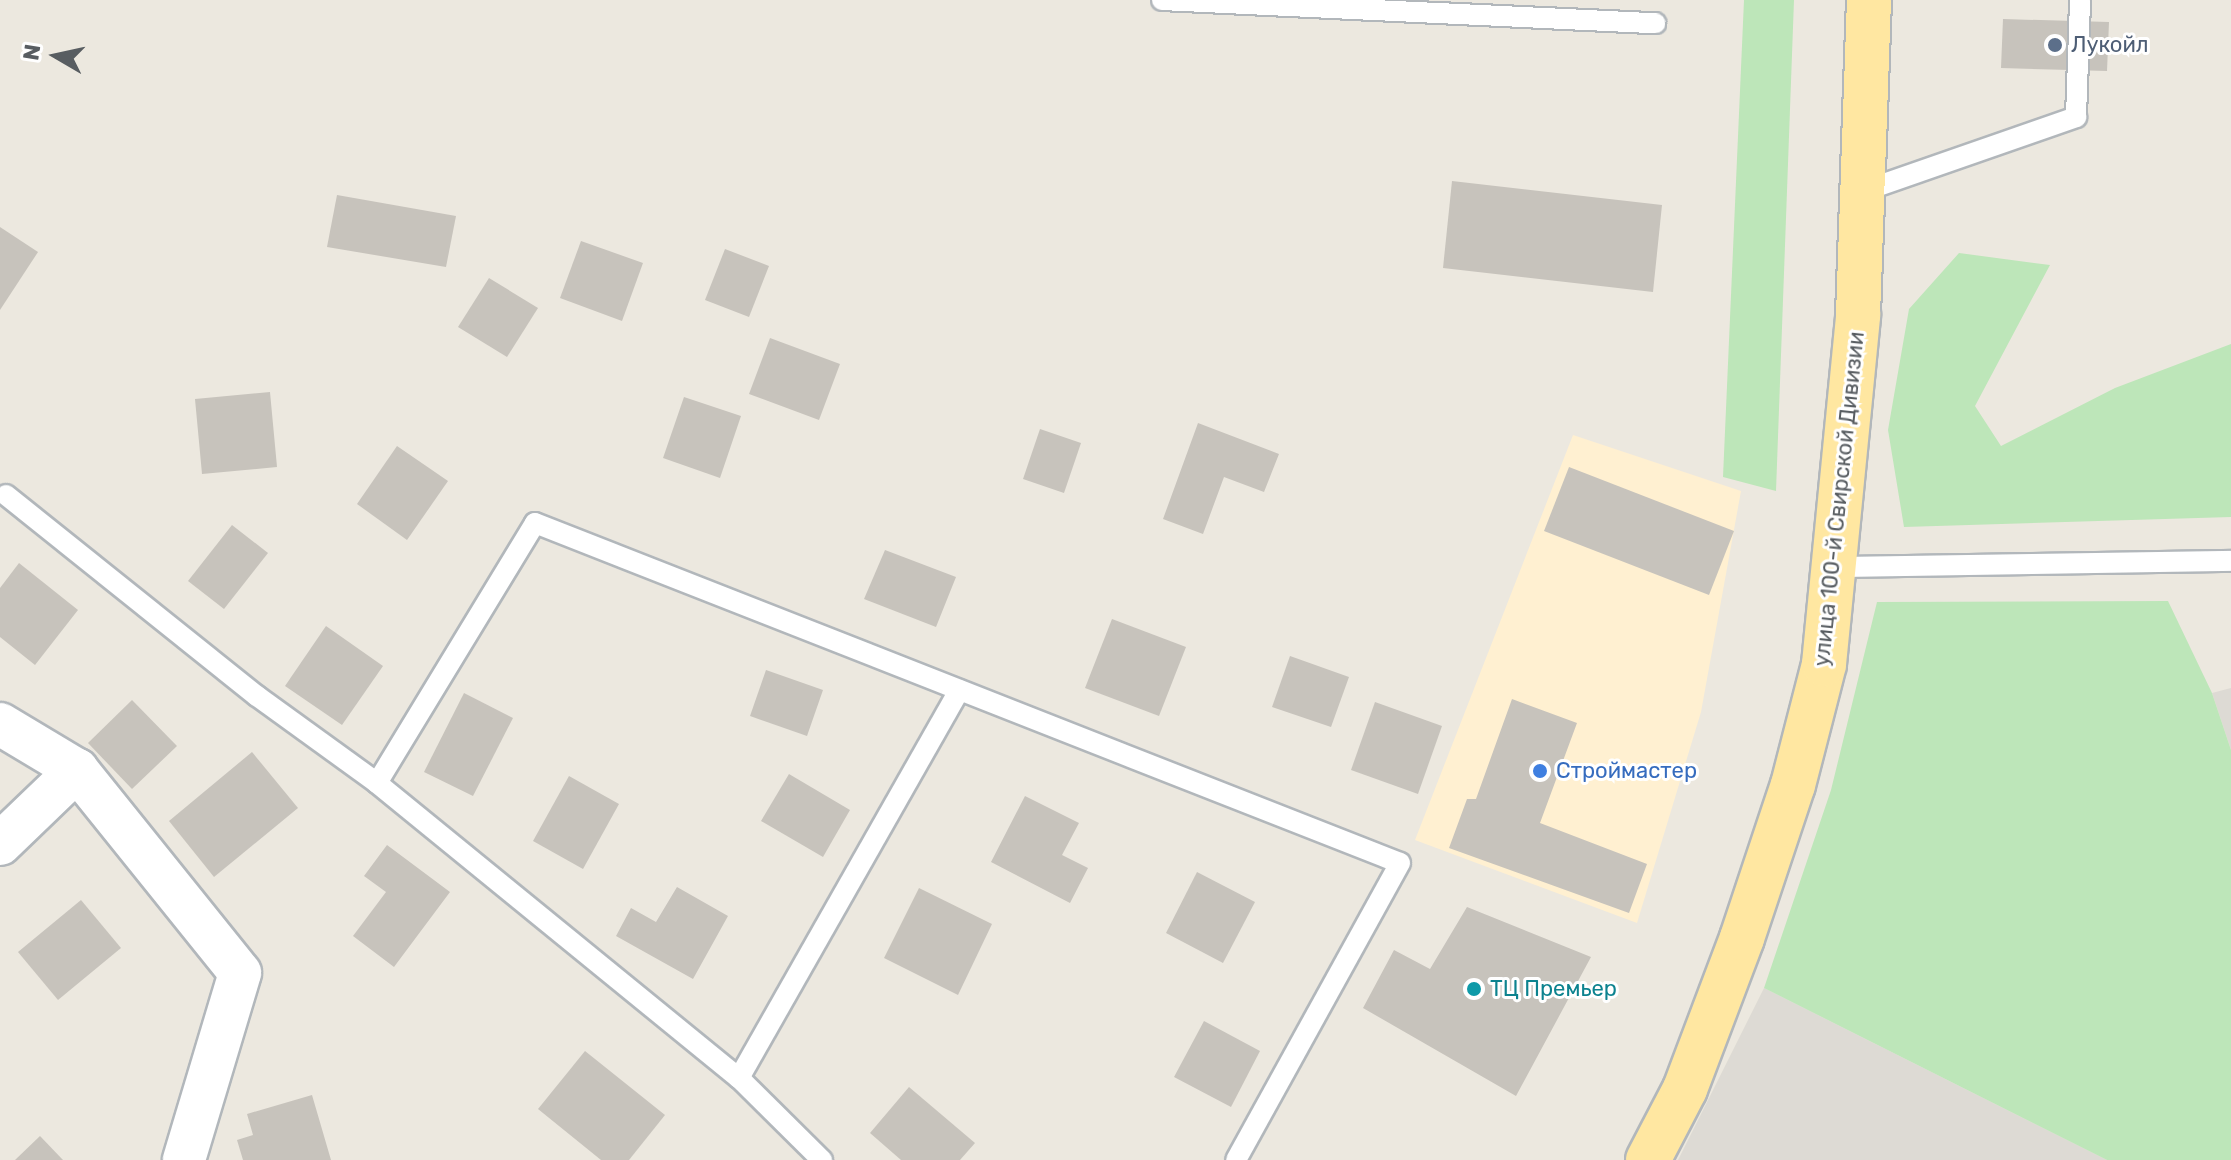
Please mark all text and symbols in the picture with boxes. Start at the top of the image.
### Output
north arrow [16,16,96,96]
place label: Лукойл [2071,32,2149,58]
marker: Лукойл [2046,36,2064,54]
text: N [17,42,46,62]
street label: улица 100-й Свирской Дивизии [1808,330,1870,668]
place label: Строймастер [1556,758,1697,784]
marker: Строймастер [1531,762,1549,780]
place label: ТЦ Премьер [1490,976,1617,1002]
marker: ТЦ Премьер [1465,980,1483,998]

